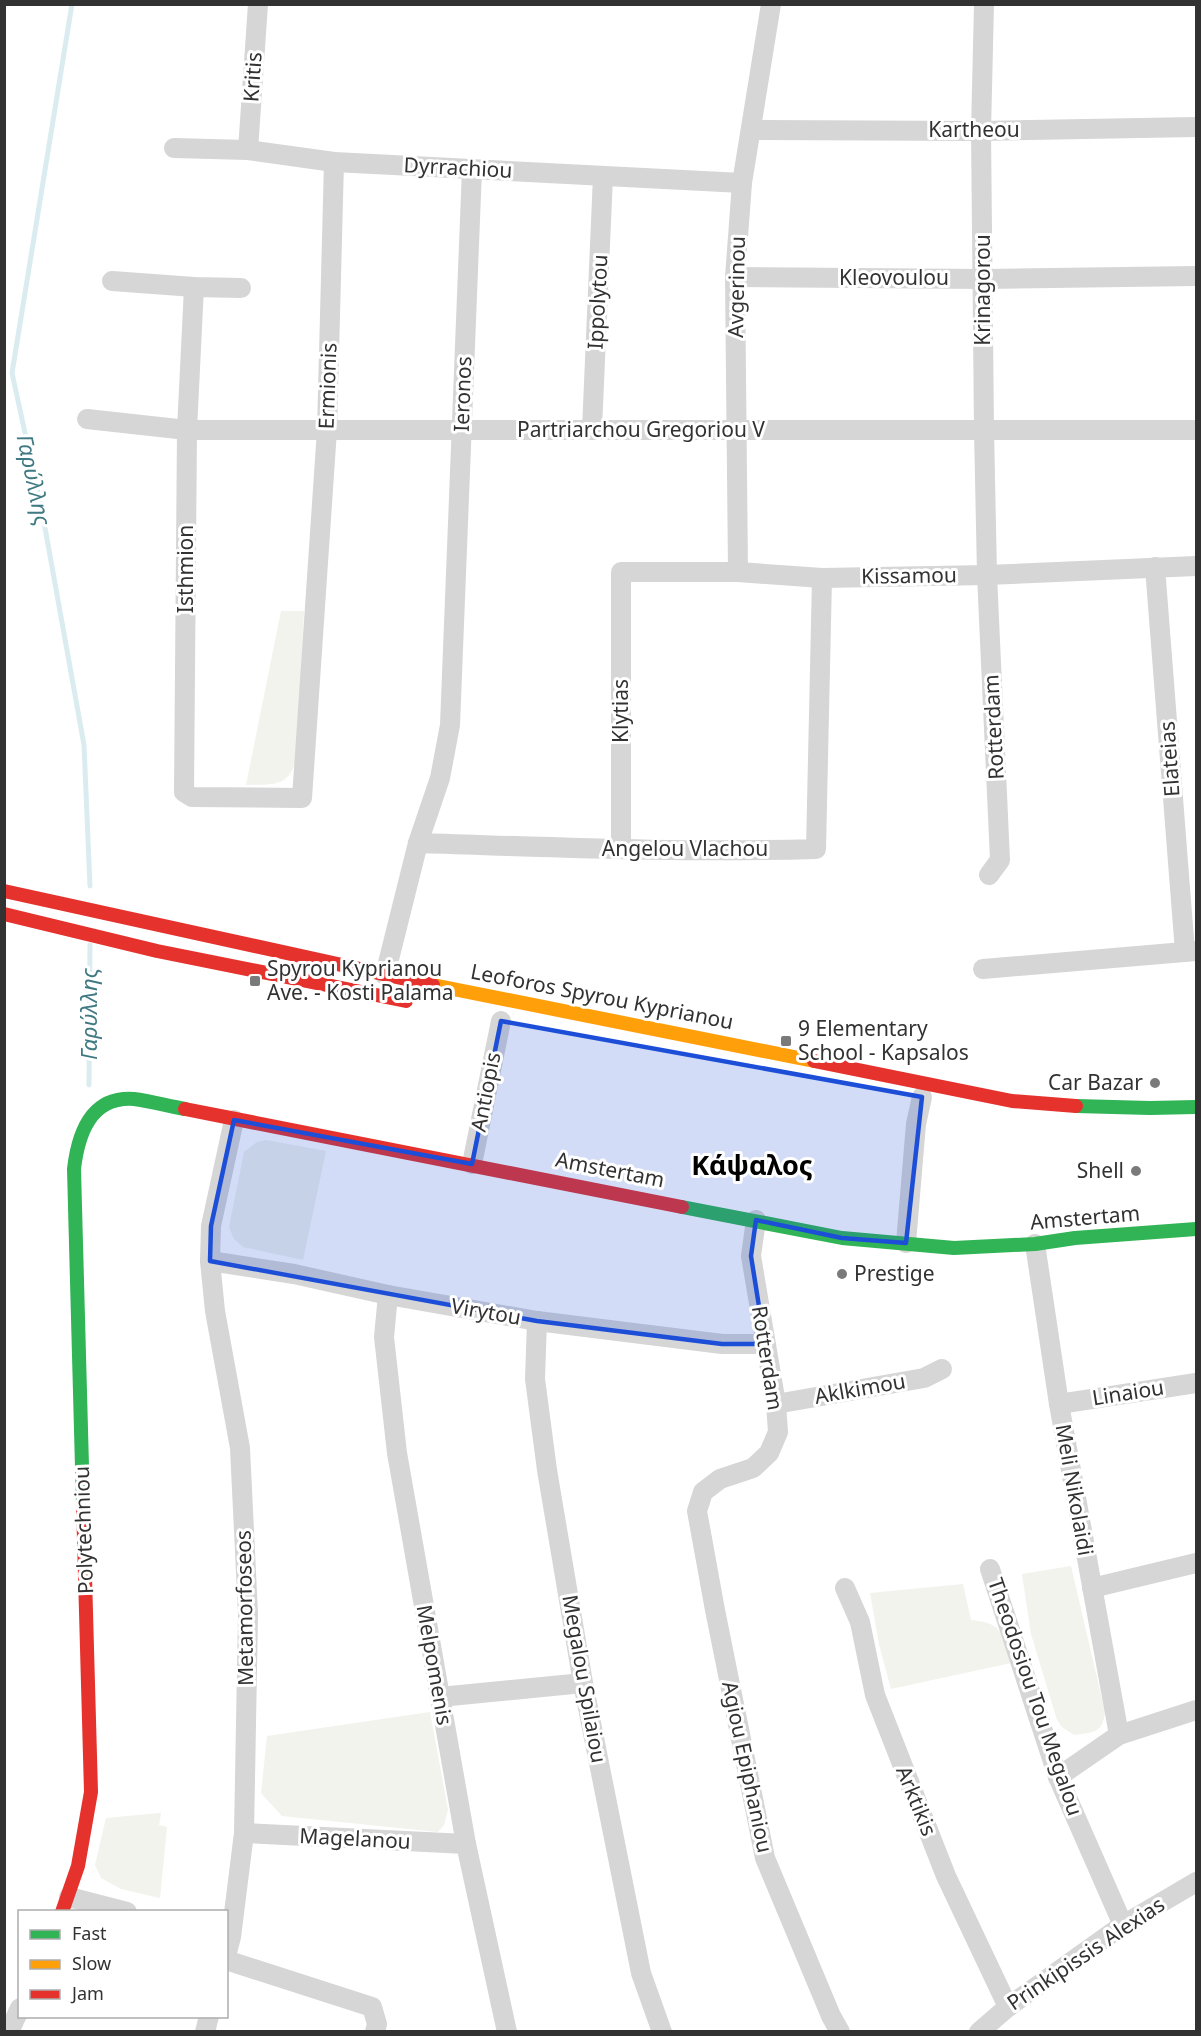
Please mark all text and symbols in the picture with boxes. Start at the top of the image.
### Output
street label: Kritis [236,51,268,103]
street label: Kartheou [928,115,1020,143]
street label: Dyrrachiou [403,150,513,184]
street label: Krinagorou [968,234,996,346]
street label: Avgerinou [721,236,751,338]
street label: Ippolytou [581,254,613,350]
street label: Kleovoulou [839,263,949,291]
street label: Ermionis [311,342,343,430]
street label: Ieronos [447,356,477,432]
street label: Partriarchou Gregoriou V [517,415,765,443]
water label: Γαρύλλης [11,432,59,529]
street label: Isthmion [171,525,199,613]
street label: Kissamou [861,560,957,590]
street label: Rotterdam [976,674,1010,780]
street label: Klytias [606,679,634,743]
street label: Elateias [1152,720,1186,798]
street label: Angelou Vlachou [602,834,768,862]
place label: Spyrou Kyprianou Ave. - Kosti Palama [267,954,454,1006]
street label: Leoforos Spyrou Kyprianou [468,957,736,1035]
water label: Γαρύλλης [73,967,103,1060]
marker: Spyrou Kyprianou Ave. - Kosti Palama [248,974,262,988]
place label: 9 Elementary School - Kapsalos [798,1014,969,1066]
marker: 9 Elementary School - Kapsalos [779,1034,793,1048]
street label: Antiopis [464,1050,506,1134]
place label: Car Bazar [1048,1068,1143,1096]
marker: Car Bazar [1148,1076,1162,1090]
street label: Amstertam [553,1145,667,1193]
district label: Κάψαλος [691,1146,813,1183]
place label: Shell [1077,1156,1124,1184]
marker: Shell [1129,1164,1143,1178]
street label: Amstertam [1029,1198,1141,1236]
place label: Prestige [854,1259,935,1287]
marker: Prestige [835,1267,849,1281]
street label: Virytou [449,1291,523,1331]
street label: Rotterdam [746,1304,790,1412]
street label: Aklkimou [812,1366,908,1410]
street label: Linaiou [1090,1373,1166,1411]
street label: Meli Nikolaidi [1050,1422,1100,1558]
street label: Polytechniou [67,1466,99,1595]
street label: Metamorfoseos [229,1530,259,1686]
street label: Theodosiou Tou Megalou [982,1574,1090,1819]
street label: Megalou Spilaiou [556,1593,614,1765]
street label: Melpomenis [411,1602,459,1727]
street label: Agiou Epiphaniou [716,1678,780,1855]
street label: Arktikis [890,1762,944,1840]
street label: Magelanou [299,1821,411,1855]
street label: Prinkipissis Alexias [1001,1890,1170,2016]
legend [18,1910,228,2018]
text: Fast [72,1921,107,1945]
text: Slow [72,1951,111,1975]
text: Jam [70,1981,104,2005]

